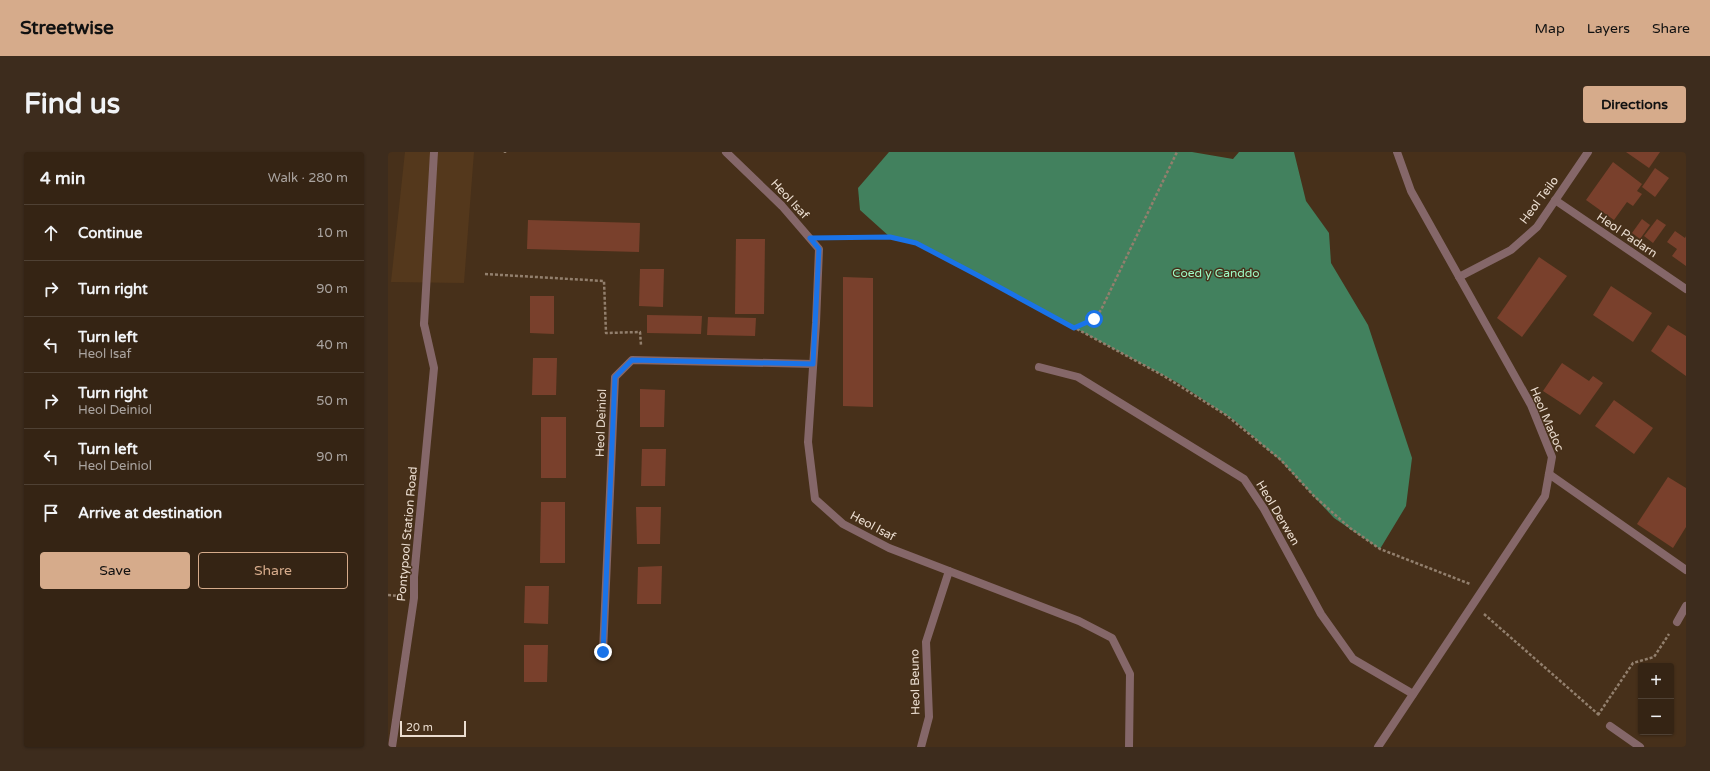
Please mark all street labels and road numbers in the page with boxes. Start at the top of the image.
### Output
street label: Heol Teilo [1517,174,1561,226]
street label: Heol Isaf [768,176,812,222]
street label: Heol Padarn [1594,210,1660,260]
street label: Heol Madoc [1527,385,1567,453]
street label: Heol Deiniol [593,389,609,457]
street label: Pontypool Station Road [394,466,420,602]
street label: Heol Derwen [1253,478,1303,548]
street label: Heol Isaf [848,508,898,544]
street label: Heol Beuno [907,649,923,715]

